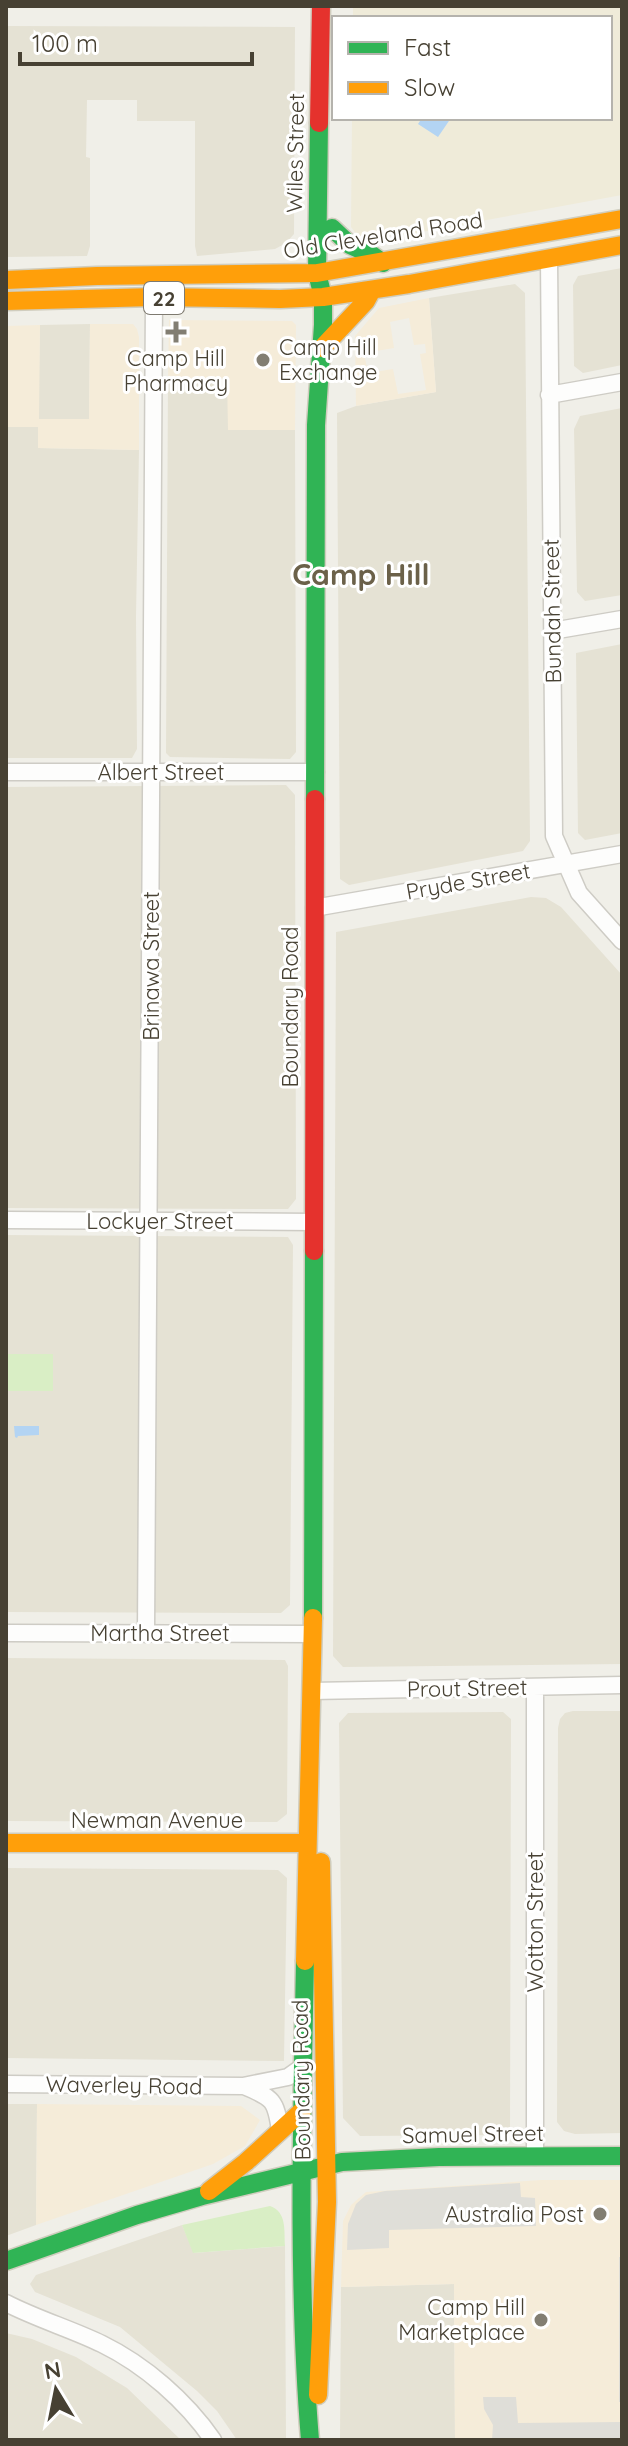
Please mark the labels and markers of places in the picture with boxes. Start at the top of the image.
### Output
marker: Camp Hill Pharmacy [167,323,185,341]
place label: Camp Hill Exchange [279,333,378,386]
place label: Camp Hill Pharmacy [124,344,228,397]
marker: Camp Hill Exchange [254,351,272,369]
place label: Australia Post [445,2200,584,2228]
marker: Australia Post [591,2205,609,2223]
place label: Camp Hill Marketplace [398,2293,525,2346]
marker: Camp Hill Marketplace [532,2311,550,2329]

